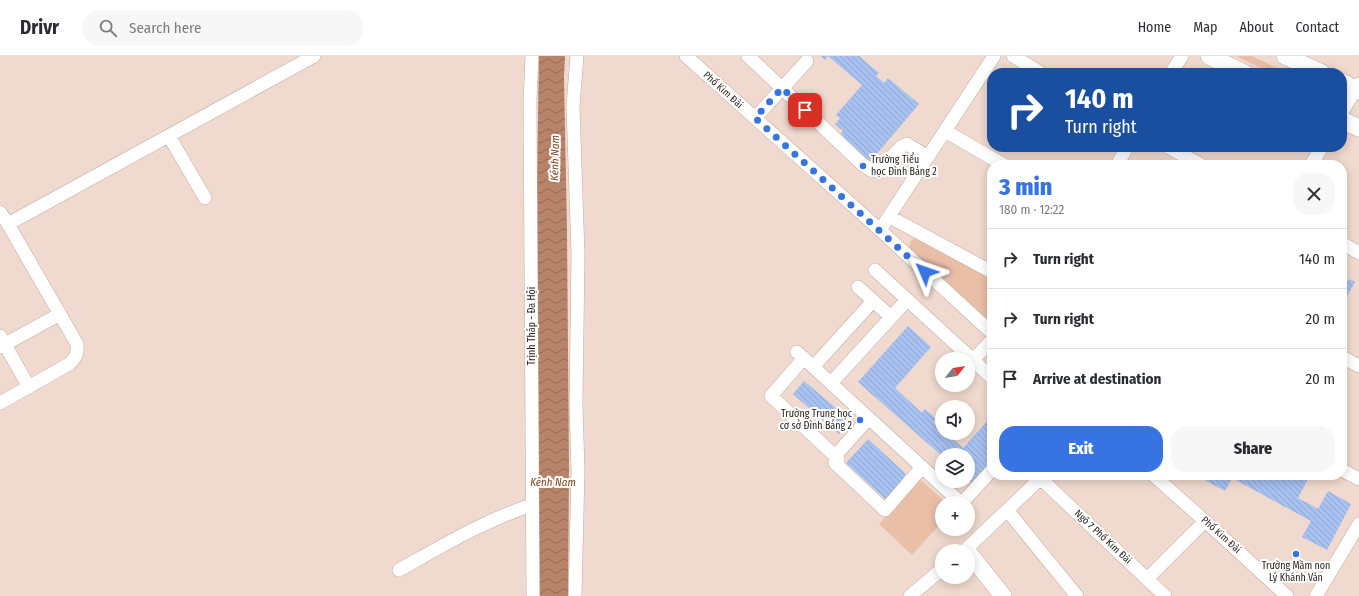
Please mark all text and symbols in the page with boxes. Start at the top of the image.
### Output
search box [83,10,363,46]
text: Drivr [20,16,59,39]
icon: search [97,17,119,39]
text: Search here [129,19,201,37]
text: Home [1138,19,1171,36]
text: Map [1193,19,1217,36]
text: About [1239,19,1274,36]
text: Contact [1296,19,1339,36]
street label: Phố Kim Đài [701,68,746,111]
text: 140 m [1065,82,1134,115]
icon: right [999,84,1051,136]
pin [788,93,822,127]
icon: arrive [794,99,816,121]
text: Turn right [1065,116,1137,138]
water label: Kênh Nam [548,135,562,181]
place label: Trường Tiểu học Đình Bảng 2 [871,152,937,178]
marker: Trường Tiểu học Đình Bảng 2 [858,161,868,171]
text: 3 min [999,173,1052,201]
button: close [1293,173,1335,215]
text: 180 m · 12:22 [999,202,1064,217]
icon: right [999,248,1021,270]
text: Turn right [1033,250,1094,268]
text: 140 m [1299,250,1335,268]
position arrow [904,251,946,293]
street label: Trịnh Tháp - Đa Hội [526,287,538,365]
icon: right [999,308,1021,330]
text: Turn right [1033,310,1094,328]
text: 20 m [1306,310,1335,328]
north arrow [935,352,975,392]
map controls [935,352,975,584]
icon: arrive [999,368,1021,390]
text: Arrive at destination [1033,370,1161,388]
text: 20 m [1306,370,1335,388]
button: sound [935,400,975,440]
place label: Trường Trung học cơ sở Đình Bảng 2 [780,408,853,432]
marker: Trường Trung học cơ sở Đình Bảng 2 [855,415,865,425]
button: Exit [999,426,1163,472]
button: Share [1171,426,1335,472]
button: layers [935,448,975,488]
water label: Kênh Nam [530,476,576,489]
button: + [935,496,975,536]
street label: Ngõ 7 Phố Kim Đài [1072,507,1135,566]
street label: Phố Kim Đài [1199,513,1244,556]
button: − [935,544,975,584]
marker: Trường Mầm non Lý Khánh Văn [1291,549,1301,559]
place label: Trường Mầm non Lý Khánh Văn [1262,559,1330,584]

